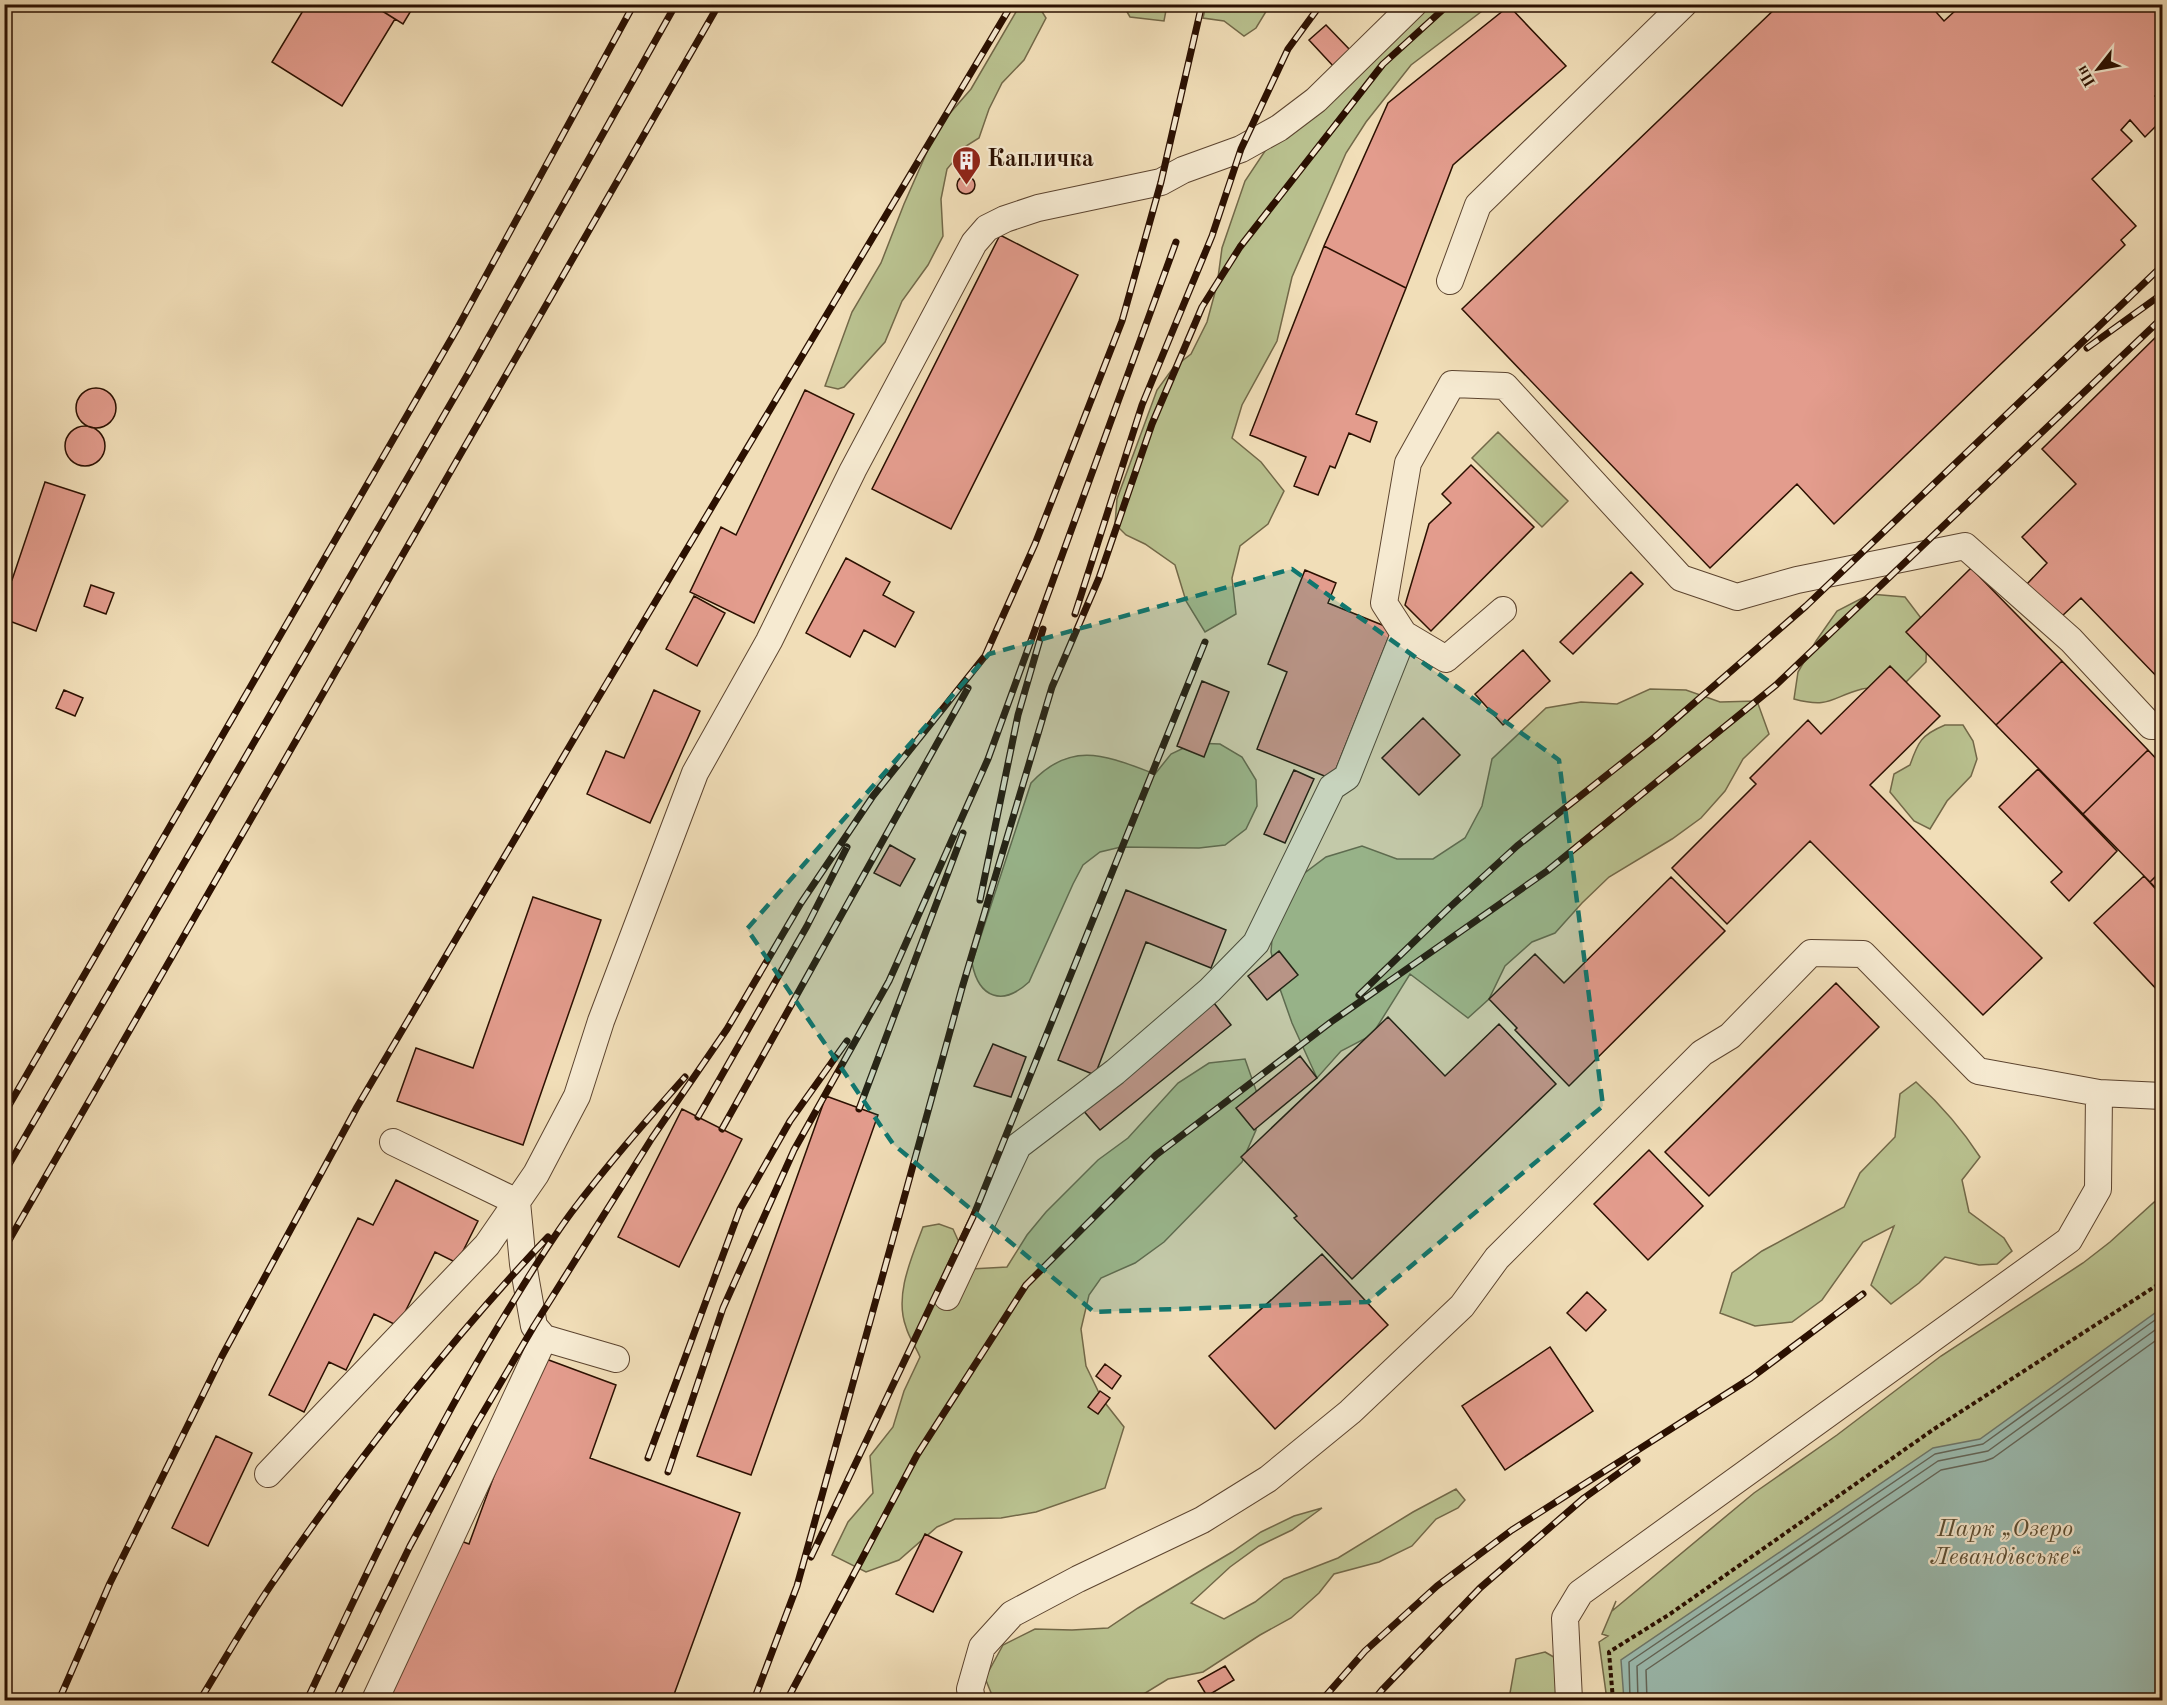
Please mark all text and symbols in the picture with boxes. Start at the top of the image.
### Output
north arrow [2068,39,2128,99]
text: Пн [2074,62,2099,89]
building icon: Капличка [950,144,982,186]
place label: Капличка [987,148,1094,172]
park label: Парк „Озеро Левандівське“ [1930,1518,2081,1570]

